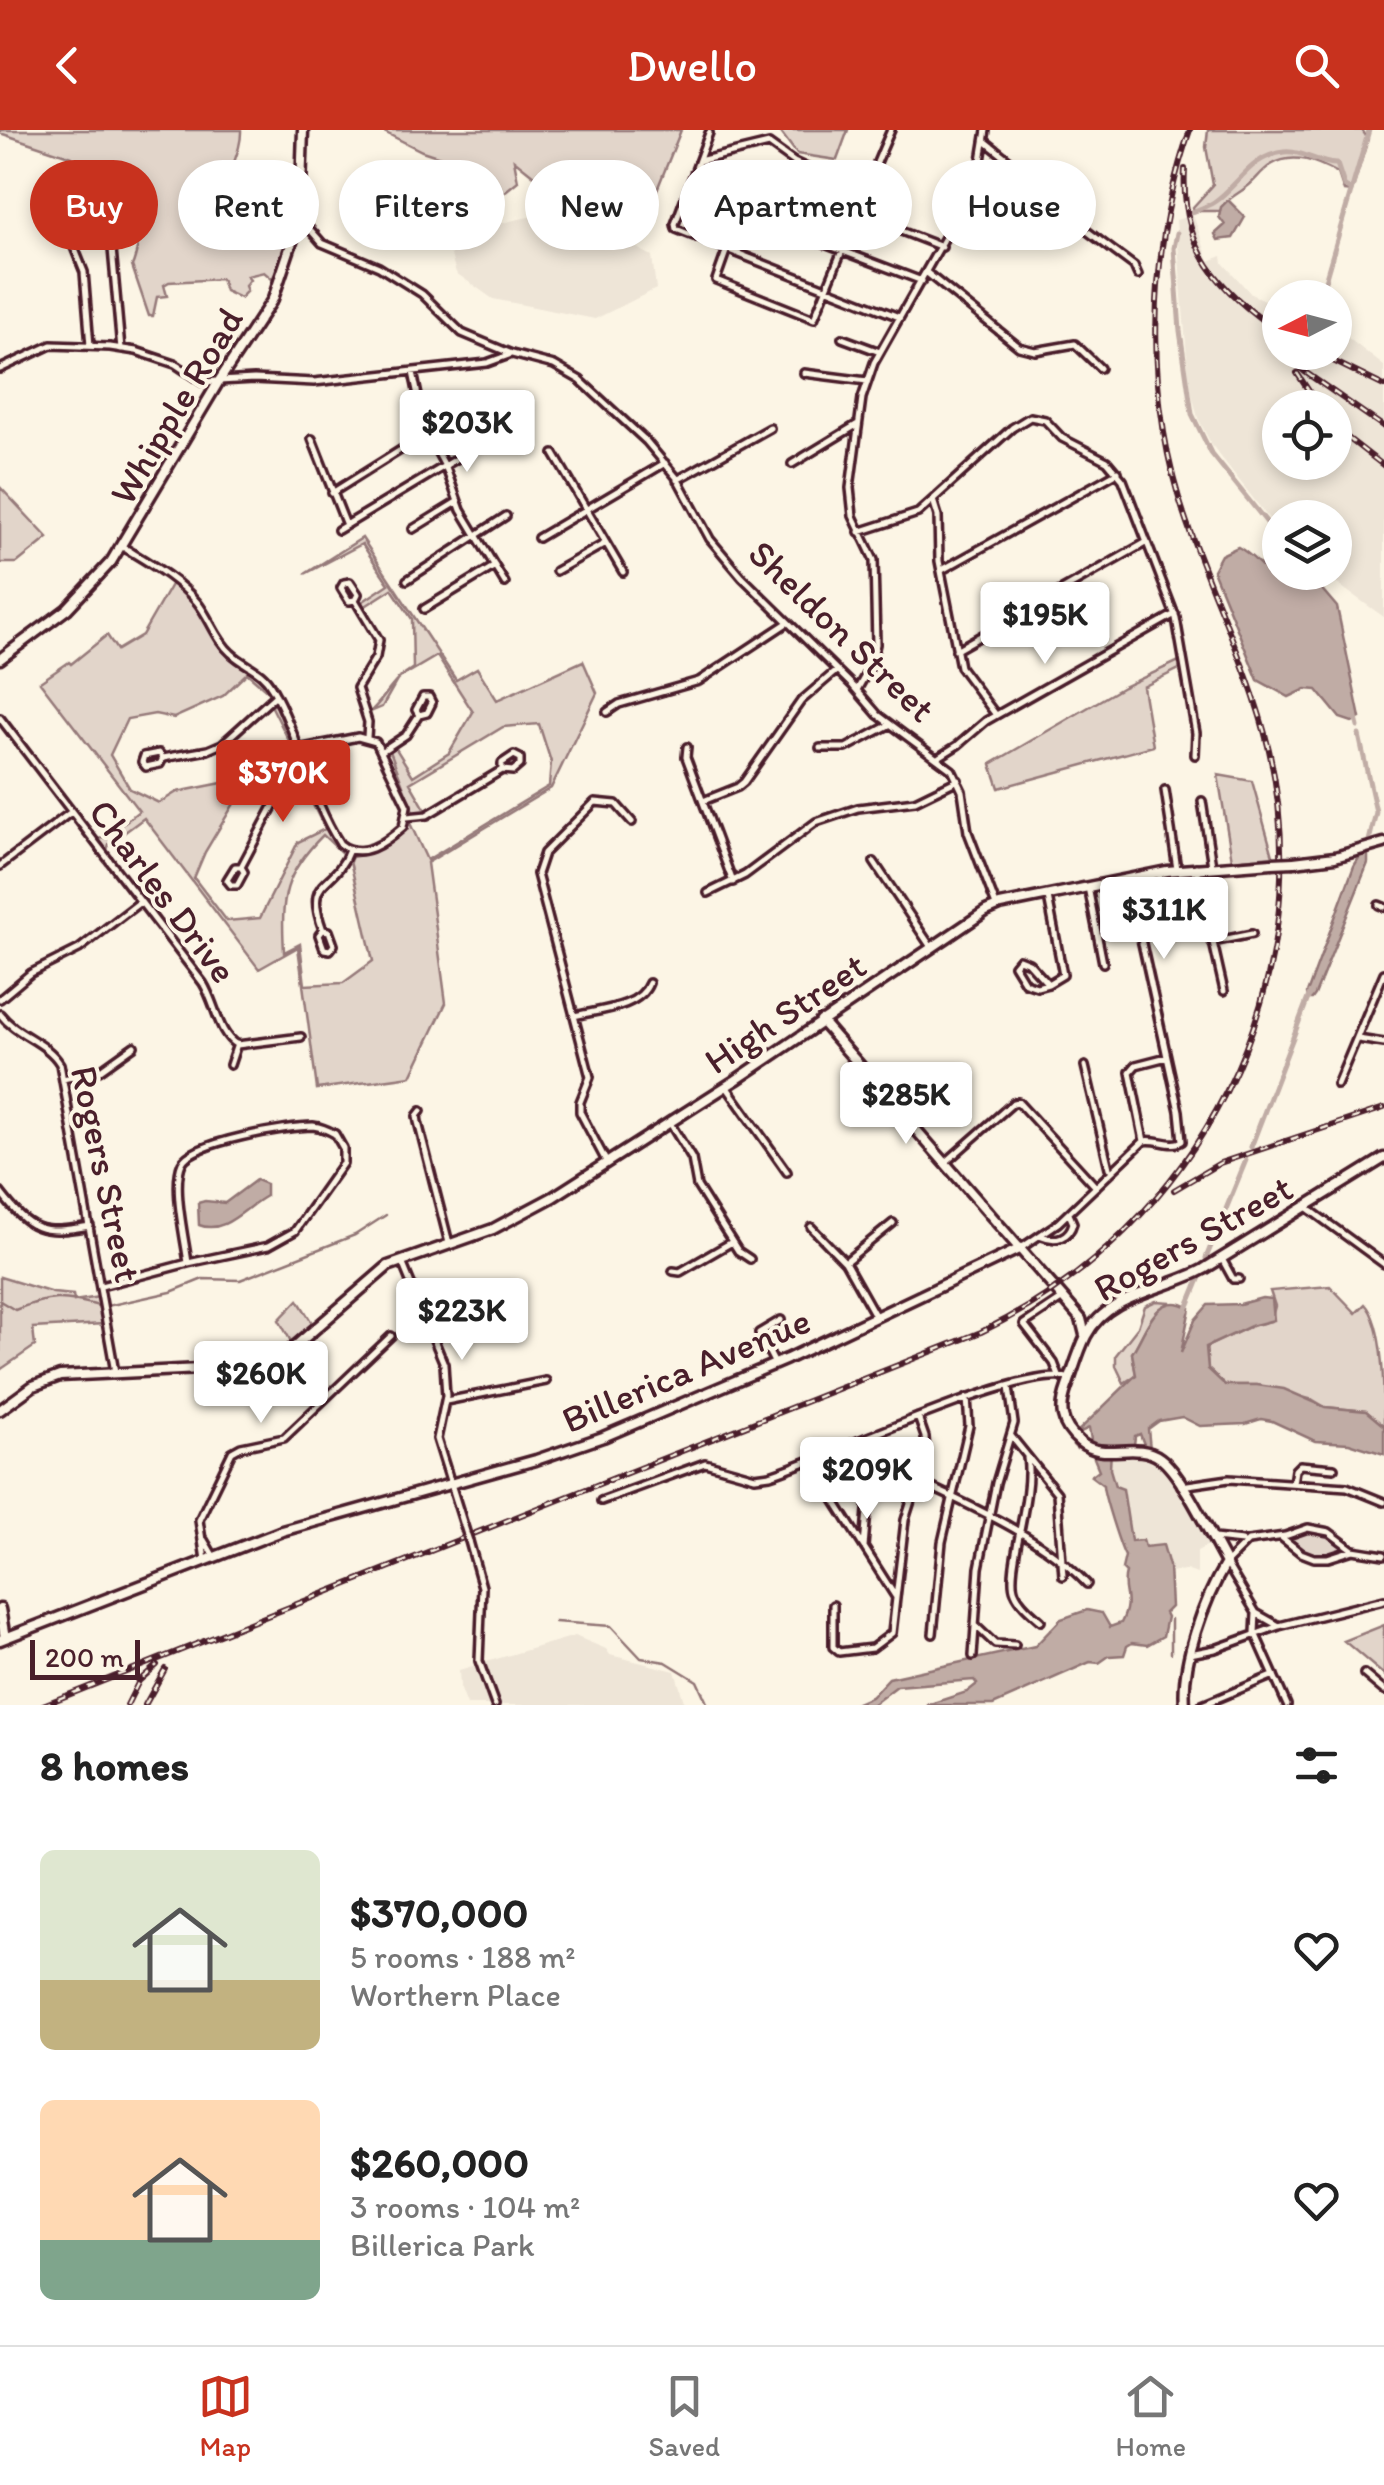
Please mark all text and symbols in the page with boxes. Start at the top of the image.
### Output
icon: back [40,38,95,93]
text: Dwello [627,38,757,92]
icon: search [1289,38,1344,93]
chip: Buy [30,160,158,250]
chip: Rent [178,160,319,250]
chip: Filters [339,160,505,250]
chip: New [525,160,659,250]
chip: Apartment [679,160,912,250]
chip: House [932,160,1096,250]
north arrow [1262,280,1352,370]
map controls [1262,280,1352,590]
street label: Whipple Road [99,299,253,513]
pin: $203K [397,390,537,475]
button: locate [1262,390,1352,480]
text: $203K [422,403,512,441]
button: layers [1262,500,1352,590]
street label: Sheldon Street [739,530,945,732]
pin: $195K [975,582,1115,667]
text: $195K [1002,595,1088,633]
pin: $370K [213,740,353,825]
text: $370K [238,753,328,791]
street label: Charles Drive [79,790,247,992]
pin: $311K [1094,877,1234,962]
text: $311K [1122,890,1206,928]
street label: High Street [696,942,874,1084]
street label: Rogers Street [61,1062,151,1286]
pin: $285K [836,1062,976,1147]
text: $285K [862,1075,950,1113]
street label: Rogers Street [1086,1165,1300,1311]
pin: $223K [392,1278,532,1363]
text: $223K [418,1291,506,1329]
street label: Billerica Avenue [555,1297,817,1443]
pin: $260K [191,1341,331,1426]
text: $260K [216,1354,306,1392]
pin: $209K [797,1437,937,1522]
text: $209K [822,1450,912,1488]
scale bar [30,1635,140,1680]
text: 200 m [45,1640,124,1674]
icon: filters [1289,1738,1344,1793]
text: 8 homes [40,1740,189,1791]
text: $370,000 [350,1887,528,1938]
icon: home [120,1890,240,2010]
icon: heart [1289,1923,1344,1978]
text: 5 rooms · 188 m² [350,1938,576,1976]
text: Worthern Place [350,1976,561,2014]
text: $260,000 [350,2137,529,2188]
icon: home [120,2140,240,2260]
icon: heart [1289,2173,1344,2228]
text: 3 rooms · 104 m² [350,2188,580,2226]
text: Billerica Park [350,2226,535,2264]
tab: Map [198,2369,253,2463]
tab: Saved [648,2369,720,2463]
tab: Home [1116,2369,1186,2463]

